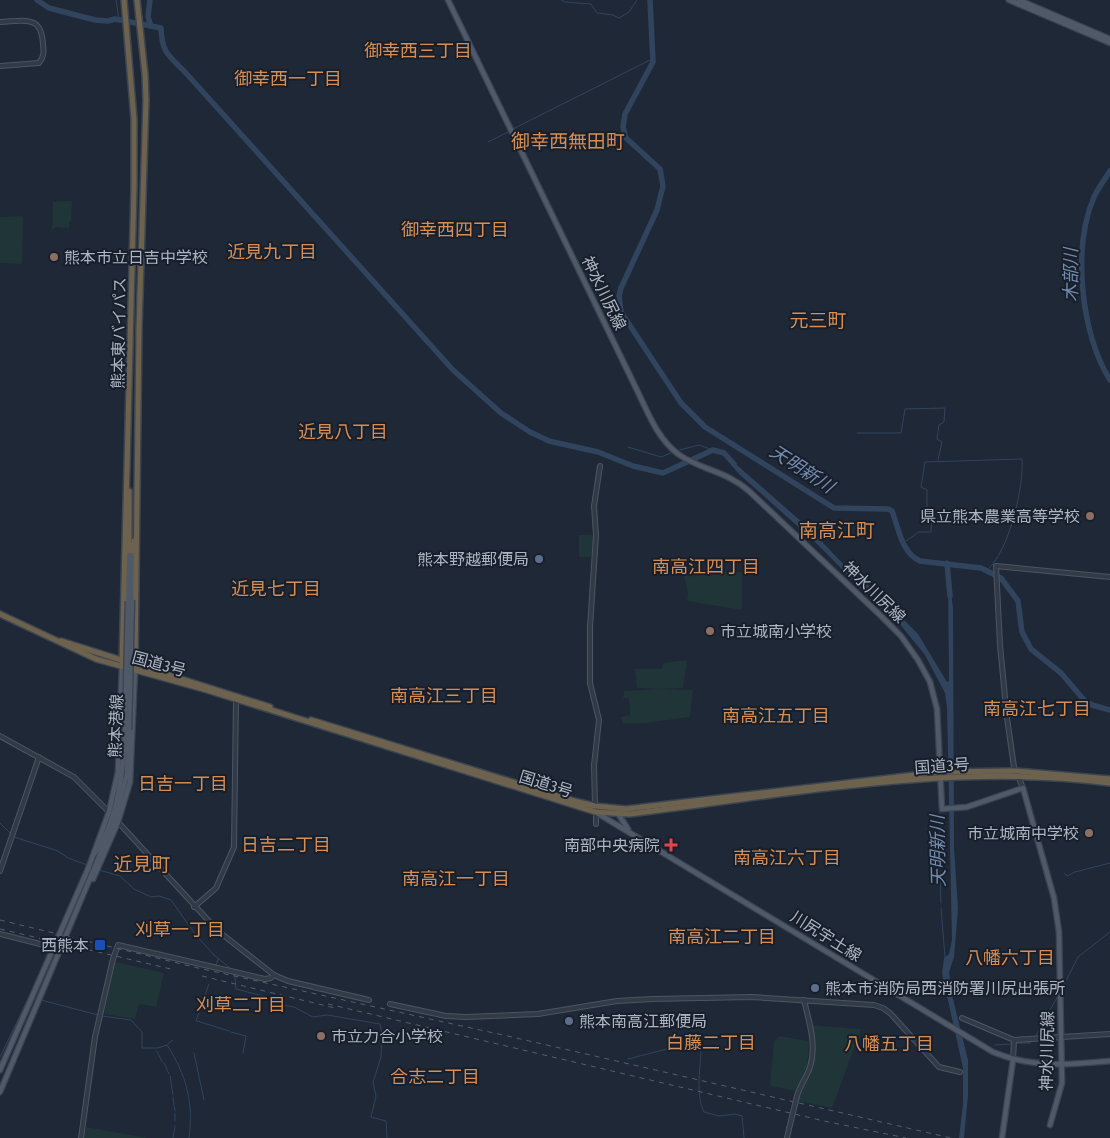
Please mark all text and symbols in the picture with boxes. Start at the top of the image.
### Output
district label: 御幸西三丁目 [364,40,472,62]
district label: 御幸西一丁目 [234,68,342,90]
district label: 御幸西無田町 [511,130,625,153]
district label: 御幸西四丁目 [401,219,509,241]
district label: 近見九丁目 [227,241,317,263]
water label: 木部川 [1060,246,1082,302]
place label: 熊本市立日吉中学校 [64,248,208,267]
marker: 熊本市立日吉中学校 [48,251,60,263]
street label: 神水川尻線 [578,253,630,333]
street label: 熊本東バイパス [109,277,129,389]
district label: 元三町 [789,309,847,332]
district label: 近見八丁目 [298,421,388,443]
water label: 天明新川 [766,440,840,499]
place label: 県立熊本農業高等学校 [920,507,1080,526]
marker: 県立熊本農業高等学校 [1084,510,1096,522]
district label: 南高江町 [799,519,875,542]
place label: 熊本野越郵便局 [417,550,529,569]
marker: 熊本野越郵便局 [533,553,545,565]
district label: 南高江四丁目 [652,556,760,578]
street label: 神水川尻線 [839,557,909,627]
district label: 近見七丁目 [231,578,321,600]
place label: 市立城南小学校 [720,622,832,641]
marker: 市立城南小学校 [704,625,716,637]
street label: 国道3号 [130,648,188,680]
district label: 南高江三丁目 [390,685,498,707]
street label: 熊本港線 [105,694,127,758]
district label: 南高江七丁目 [983,698,1091,720]
district label: 南高江五丁目 [722,705,830,727]
street label: 国道3号 [914,755,970,777]
street label: 国道3号 [517,767,575,801]
district label: 日吉一丁目 [138,773,228,795]
water label: 天明新川 [926,813,950,887]
place label: 市立城南中学校 [967,824,1079,843]
marker: 市立城南中学校 [1083,827,1095,839]
district label: 日吉二丁目 [241,834,331,856]
place label: 南部中央病院 [564,836,660,855]
marker: 南部中央病院 [664,838,678,852]
district label: 南高江六丁目 [733,847,841,869]
district label: 近見町 [113,853,171,876]
district label: 南高江一丁目 [402,868,510,890]
street label: 川尻宇土線 [787,907,865,965]
district label: 刈草一丁目 [135,919,225,941]
district label: 南高江二丁目 [668,926,776,948]
place label: 西熊本 [41,936,89,955]
marker: 西熊本 [93,938,107,952]
district label: 八幡六丁目 [965,947,1055,969]
place label: 熊本市消防局西消防署川尻出張所 [825,979,1065,998]
marker: 熊本市消防局西消防署川尻出張所 [809,982,821,994]
district label: 刈草二丁目 [196,994,286,1016]
street label: 神水川尻線 [1037,1011,1057,1091]
place label: 熊本南高江郵便局 [579,1012,707,1031]
marker: 熊本南高江郵便局 [563,1015,575,1027]
place label: 市立力合小学校 [331,1027,443,1046]
marker: 市立力合小学校 [315,1030,327,1042]
district label: 白藤二丁目 [666,1032,756,1054]
district label: 八幡五丁目 [844,1033,934,1055]
district label: 合志二丁目 [390,1066,480,1088]

